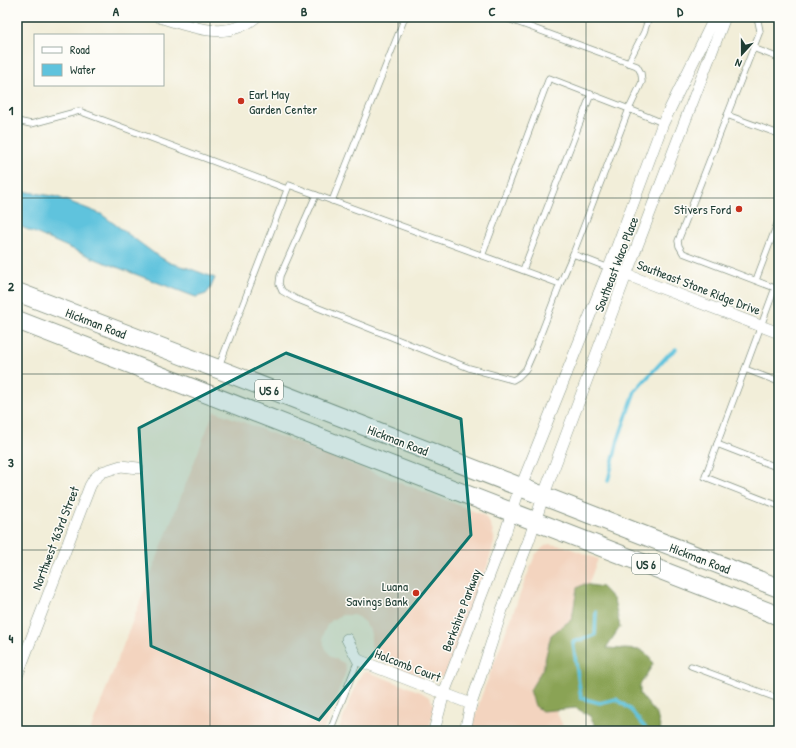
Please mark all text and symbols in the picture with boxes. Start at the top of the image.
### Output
text: A [113,2,120,20]
text: B [301,2,308,20]
text: C [488,2,496,20]
text: D [677,2,684,20]
legend [34,34,164,86]
north arrow [722,34,762,74]
text: Road [70,41,90,58]
text: N [733,56,744,71]
text: Water [70,61,96,78]
place label: Earl May Garden Center [249,85,317,118]
marker: Earl May Garden Center [236,96,246,106]
text: 1 [9,101,14,119]
place label: Stivers Ford [674,200,731,218]
marker: Stivers Ford [734,204,744,214]
street label: Southeast Waco Place [590,214,642,314]
street label: Southeast Stone Ridge Drive [635,255,763,319]
text: 2 [8,277,15,295]
street label: Hickman Road [63,303,129,343]
road number: US 6 [255,380,283,400]
street label: Hickman Road [365,420,431,460]
text: 3 [8,453,14,471]
street label: Northwest 163rd Street [27,483,83,592]
street label: Hickman Road [667,538,733,578]
road number: US 6 [632,554,660,574]
street label: Berkshire Parkway [437,566,485,654]
place label: Luana Savings Bank [346,577,409,610]
marker: Luana Savings Bank [411,588,421,598]
text: 4 [9,629,14,647]
street label: Holcomb Court [372,644,444,686]

